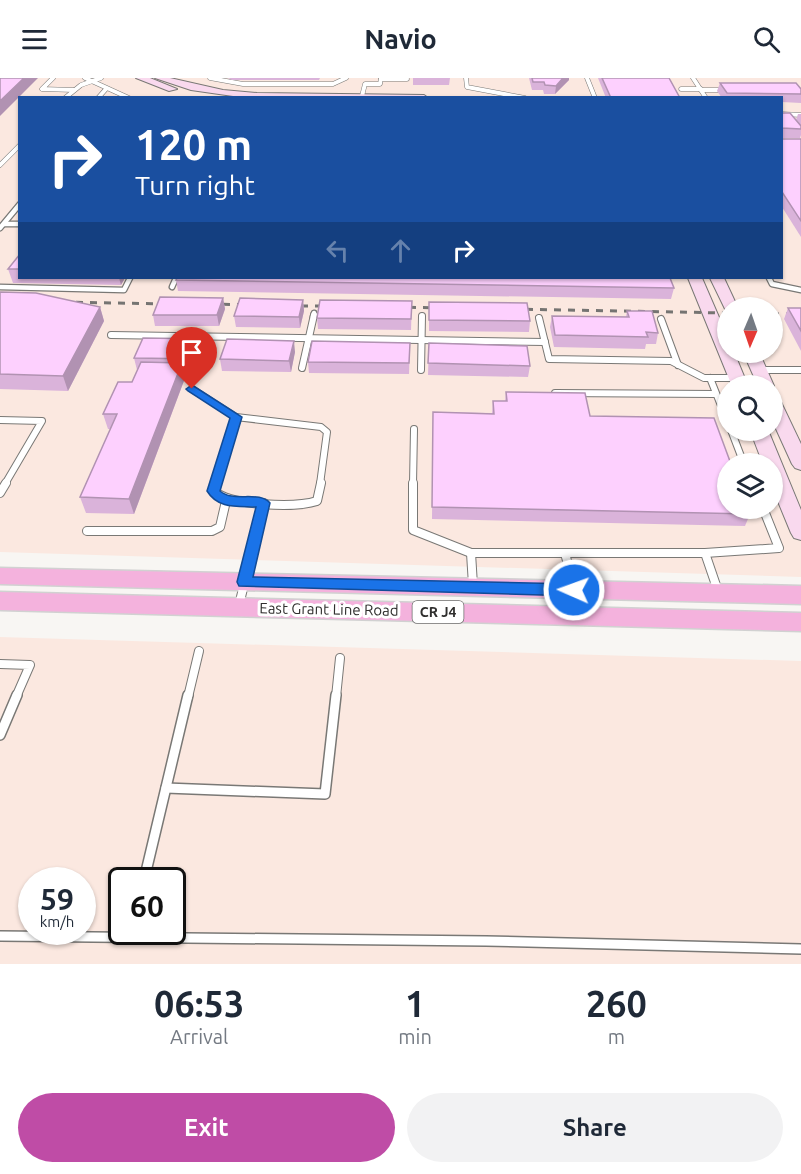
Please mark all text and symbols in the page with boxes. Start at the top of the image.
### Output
icon: menu [18,23,51,56]
icon: search [750,23,783,56]
text: Navio [364,24,437,54]
icon: right [36,120,114,198]
text: 120 m [135,121,252,168]
text: Turn right [135,170,255,200]
icon: left [321,234,354,267]
icon: ahead [384,234,417,267]
icon: right [447,234,480,267]
north arrow [717,297,783,363]
map controls [717,297,783,519]
pin [166,327,217,389]
icon: arrive [175,336,208,369]
button: search [717,375,783,441]
button: layers [717,453,783,519]
position arrow [542,558,606,622]
street label: East Grant Line Road [259,599,399,619]
road number: CR J4 [412,601,464,623]
speed limit sign: 60 [108,867,186,945]
text: 59 [40,882,74,916]
text: km/h [40,913,74,930]
text: 06:53 [154,983,244,1024]
text: 1 [405,983,425,1024]
text: 260 [586,983,647,1024]
text: Arrival [170,1025,228,1048]
text: min [398,1025,432,1048]
text: m [608,1025,625,1048]
button: Exit [18,1093,395,1162]
button: Share [407,1093,783,1162]

